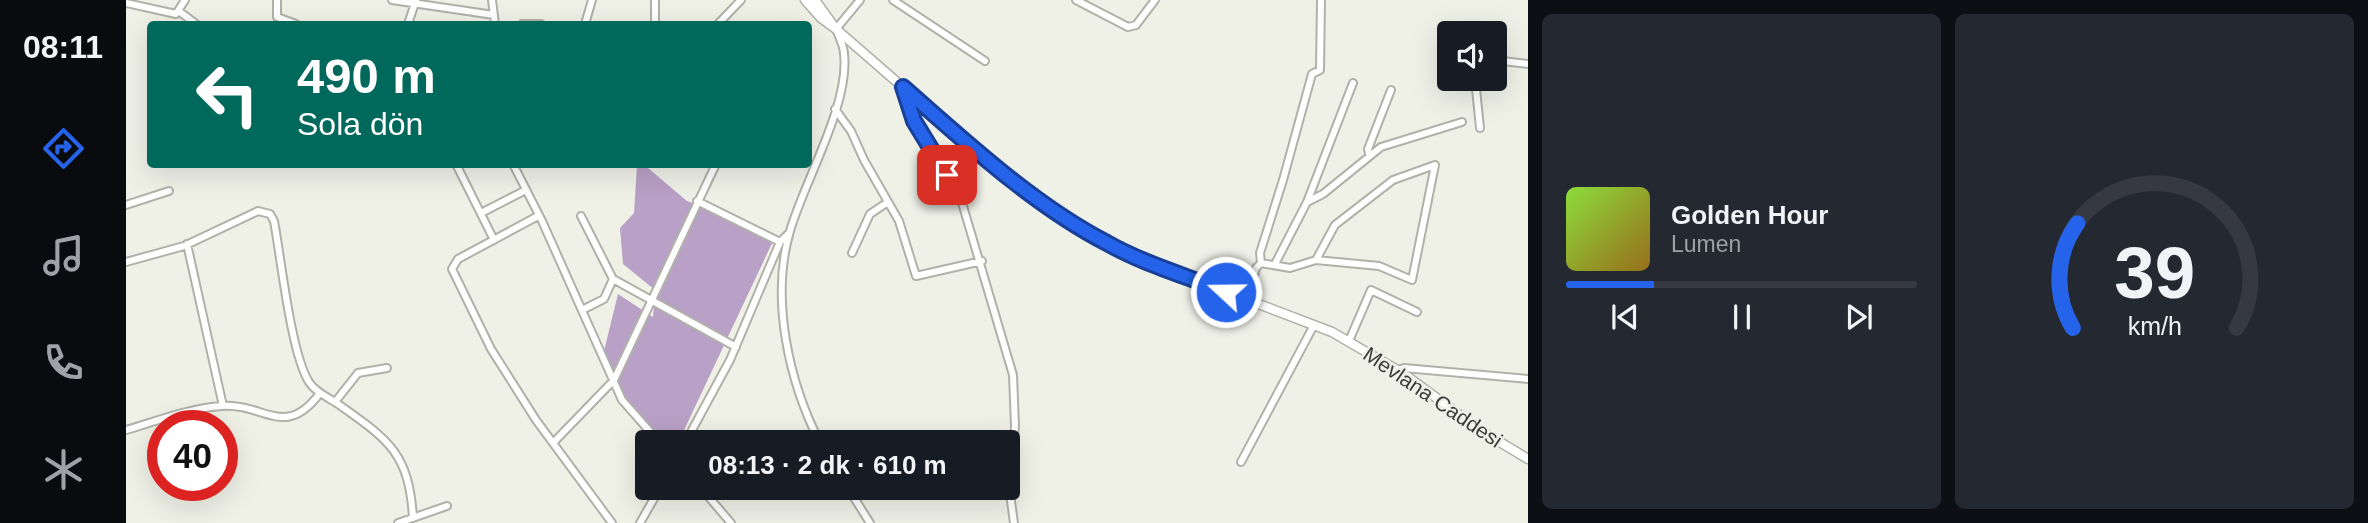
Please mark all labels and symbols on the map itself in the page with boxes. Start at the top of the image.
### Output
pin [917,145,977,205]
position arrow [1189,255,1263,329]
street label: Mevlana Caddesi [1359,342,1507,452]
speed limit sign: 40 [147,410,238,501]

